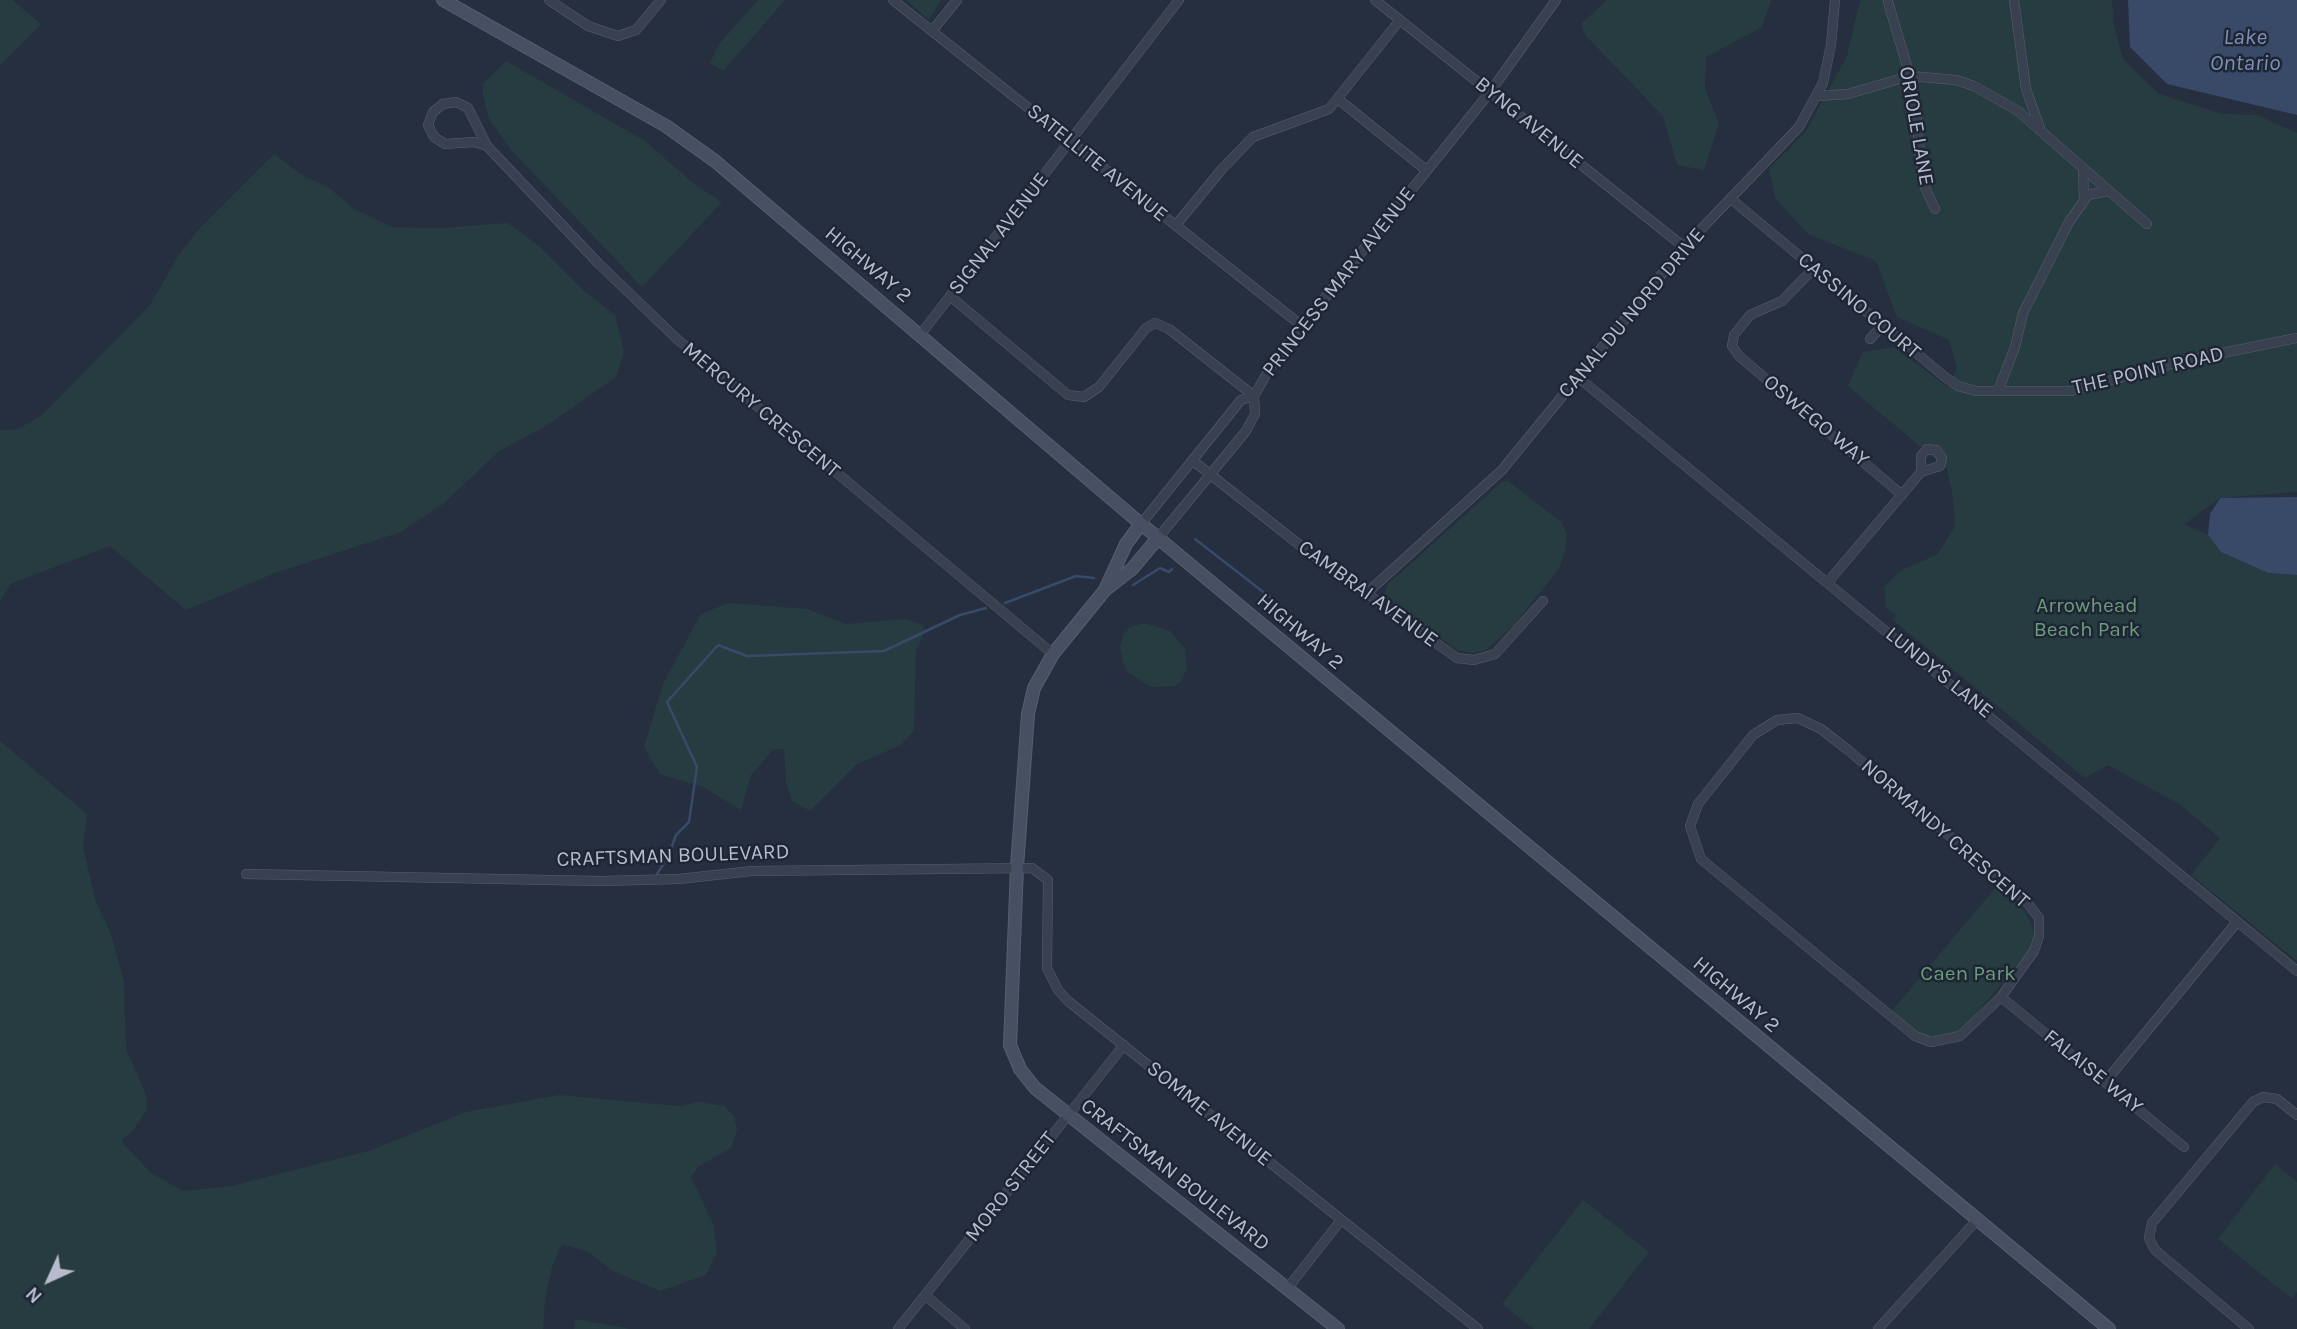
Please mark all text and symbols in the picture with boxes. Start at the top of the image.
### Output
water label: Lake Ontario [2210,23,2280,77]
street label: ORIOLE LANE [1893,64,1939,188]
street label: BYNG AVENUE [1470,72,1588,174]
street label: SATELLITE AVENUE [1021,98,1173,228]
street label: SIGNAL AVENUE [943,168,1055,300]
street label: PRINCESS MARY AVENUE [1257,182,1421,382]
street label: HIGHWAY 2 [819,221,917,309]
street label: CANAL DU NORD DRIVE [1553,223,1711,403]
street label: CASSINO COURT [1792,247,1926,365]
street label: MERCURY CRESCENT [677,337,845,483]
street label: THE POINT ROAD [2070,341,2226,401]
street label: OSWEGO WAY [1758,370,1874,472]
street label: CAMBRAI AVENUE [1293,535,1443,653]
street label: HIGHWAY 2 [1251,588,1349,676]
park label: Arrowhead Beach Park [2034,593,2140,643]
street label: LUNDY'S LANE [1880,622,1998,724]
street label: NORMANDY CRESCENT [1856,754,2034,914]
street label: CRAFTSMAN BOULEVARD [556,839,790,873]
street label: HIGHWAY 2 [1687,951,1785,1039]
park label: Caen Park [1920,961,2016,987]
street label: FALAISE WAY [2038,1024,2148,1120]
street label: SOMME AVENUE [1141,1056,1277,1172]
street label: CRAFTSMAN BOULEVARD [1075,1093,1275,1257]
street label: MORO STREET [960,1127,1062,1247]
north arrow [14,1245,84,1315]
text: N [22,1282,47,1307]

